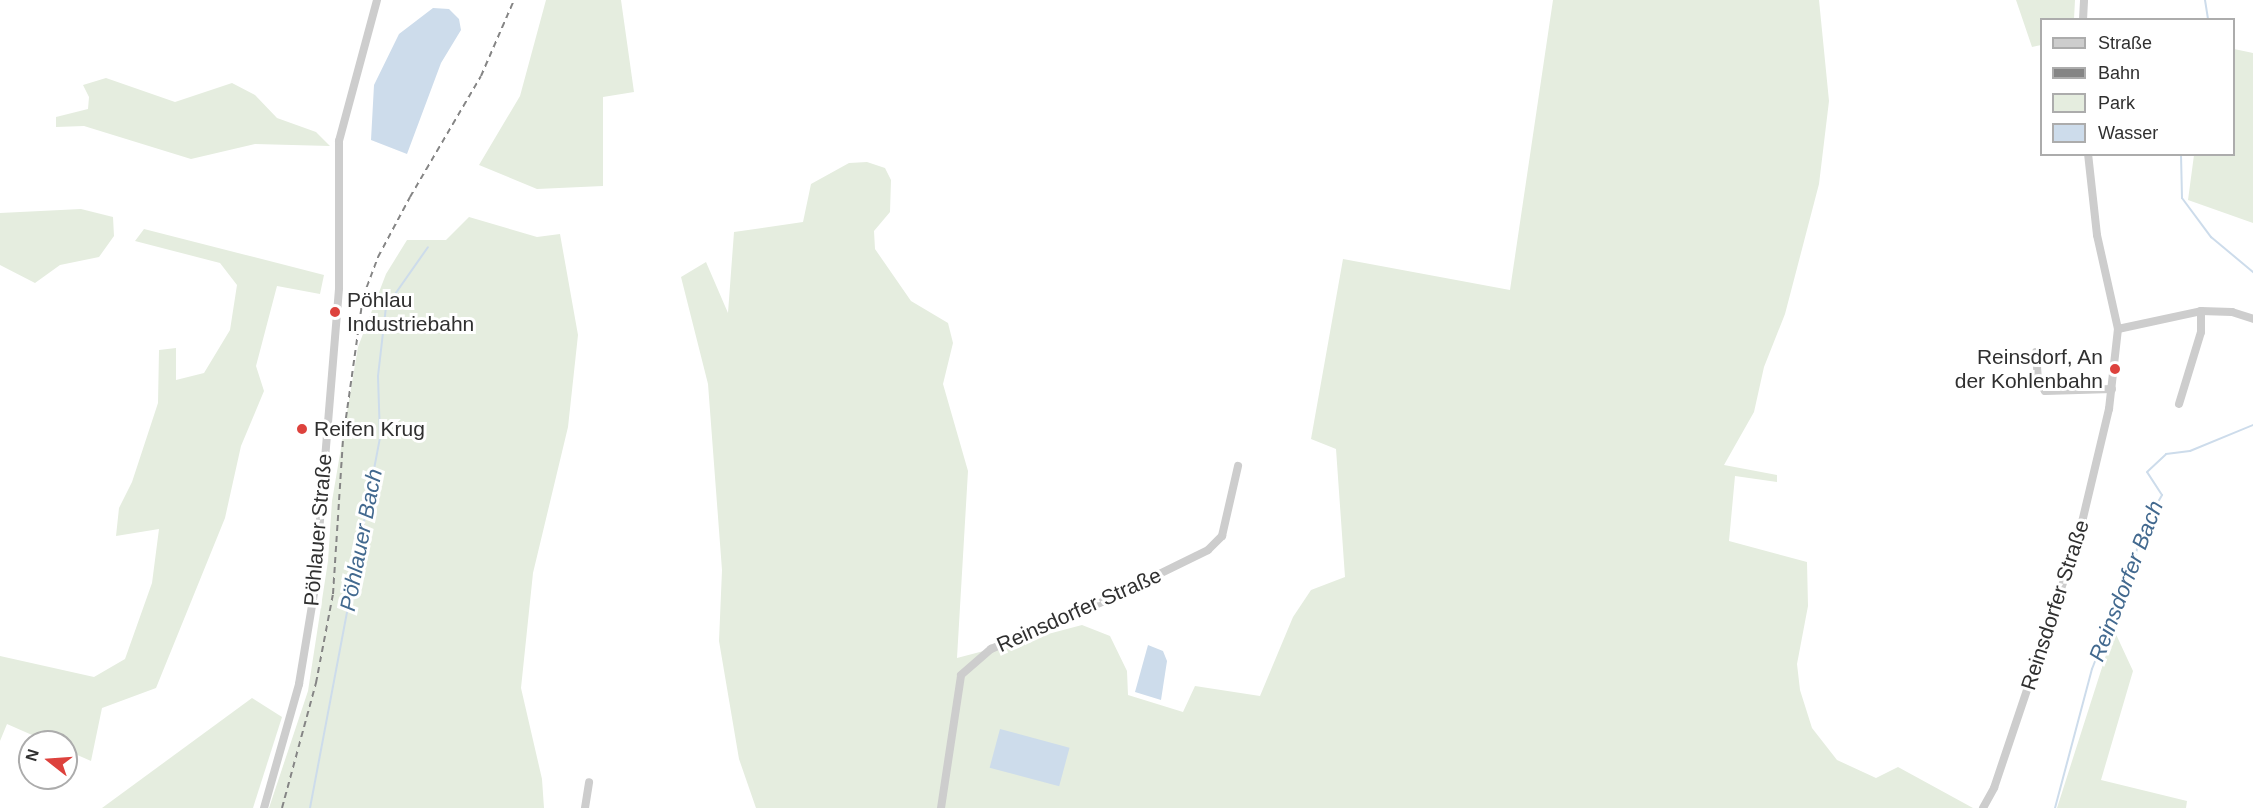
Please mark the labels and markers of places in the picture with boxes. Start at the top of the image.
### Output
place label: Pöhlau Industriebahn [347,287,474,337]
marker: Pöhlau Industriebahn [328,305,342,319]
place label: Reinsdorf, An der Kohlenbahn [1955,344,2103,394]
marker: Reinsdorf, An der Kohlenbahn [2108,362,2122,376]
place label: Reifen Krug [314,416,425,442]
marker: Reifen Krug [295,422,309,436]

